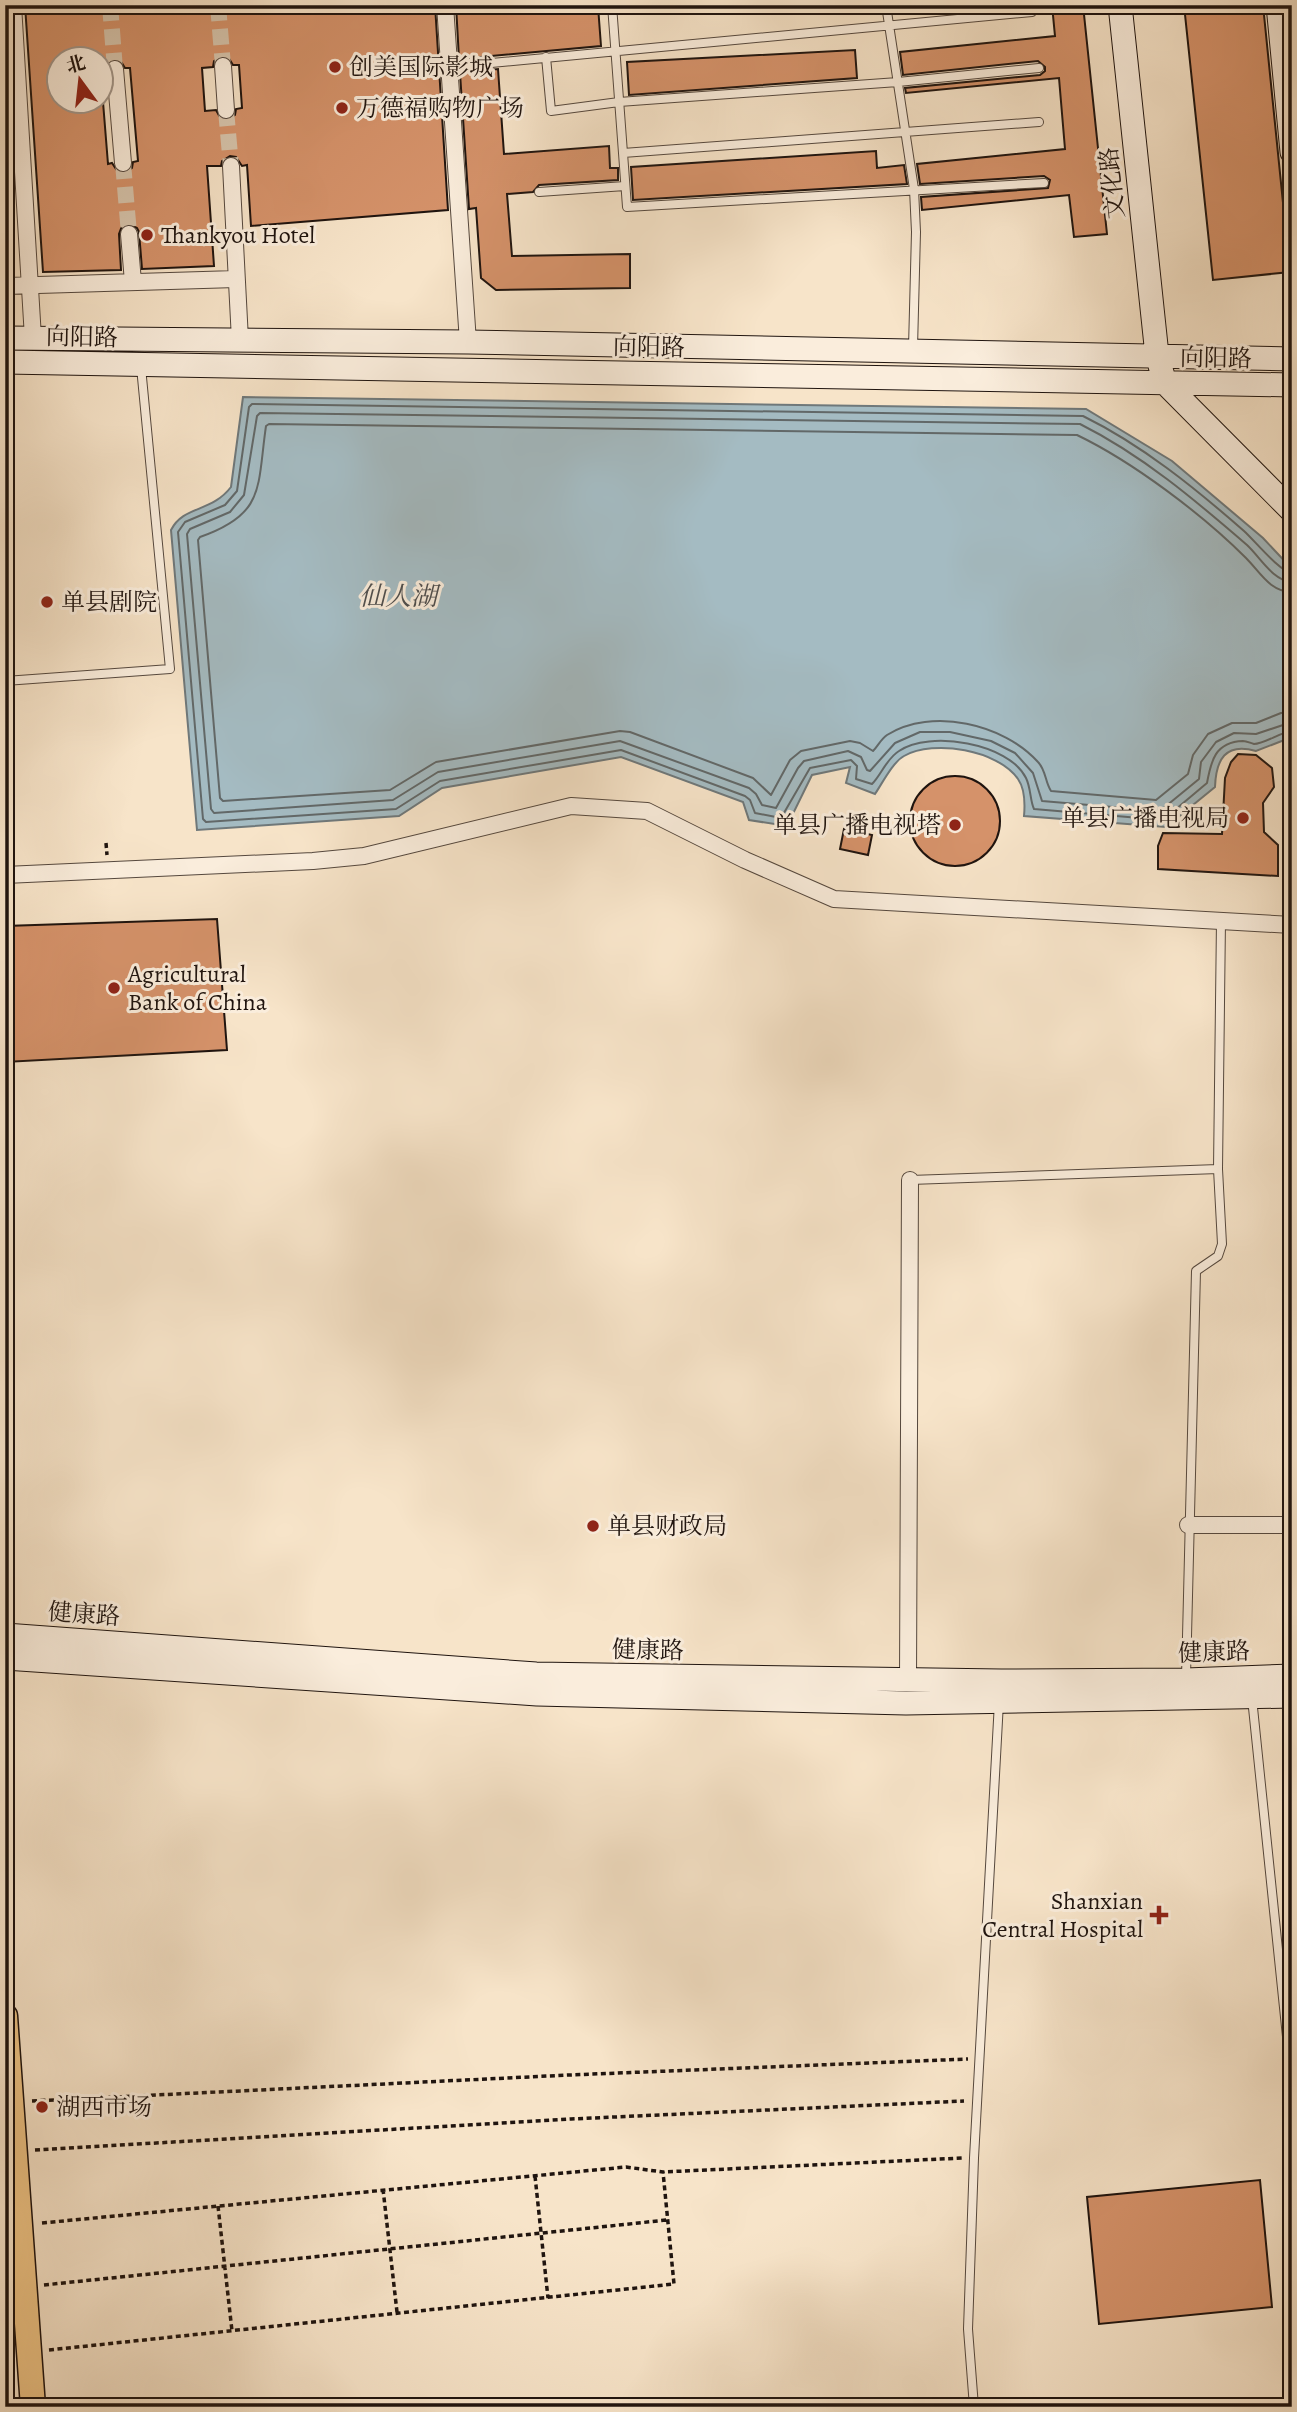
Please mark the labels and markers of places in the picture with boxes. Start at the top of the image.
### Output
place label: 创美国际影城 [349,51,493,83]
marker: 创美国际影城 [327,59,343,75]
place label: 万德福购物广场 [356,92,524,124]
marker: 万德福购物广场 [334,100,350,116]
place label: Thankyou Hotel [161,219,315,251]
marker: Thankyou Hotel [139,227,155,243]
place label: 单县剧院 [61,586,157,618]
marker: 单县剧院 [39,594,55,610]
place label: 单县广播电视局 [1061,802,1229,834]
place label: 单县广播电视塔 [773,809,941,841]
marker: 单县广播电视局 [1235,810,1251,826]
marker: 单县广播电视塔 [947,817,963,833]
place label: Agricultural Bank of China [127,958,268,1018]
marker: Agricultural Bank of China [106,980,122,996]
place label: 单县财政局 [607,1510,727,1542]
marker: 单县财政局 [585,1518,601,1534]
place label: Shanxian Central Hospital [982,1885,1143,1945]
marker: Shanxian Central Hospital [1149,1905,1169,1925]
place label: 湖西市场 [56,2091,152,2123]
marker: 湖西市场 [34,2099,50,2115]

